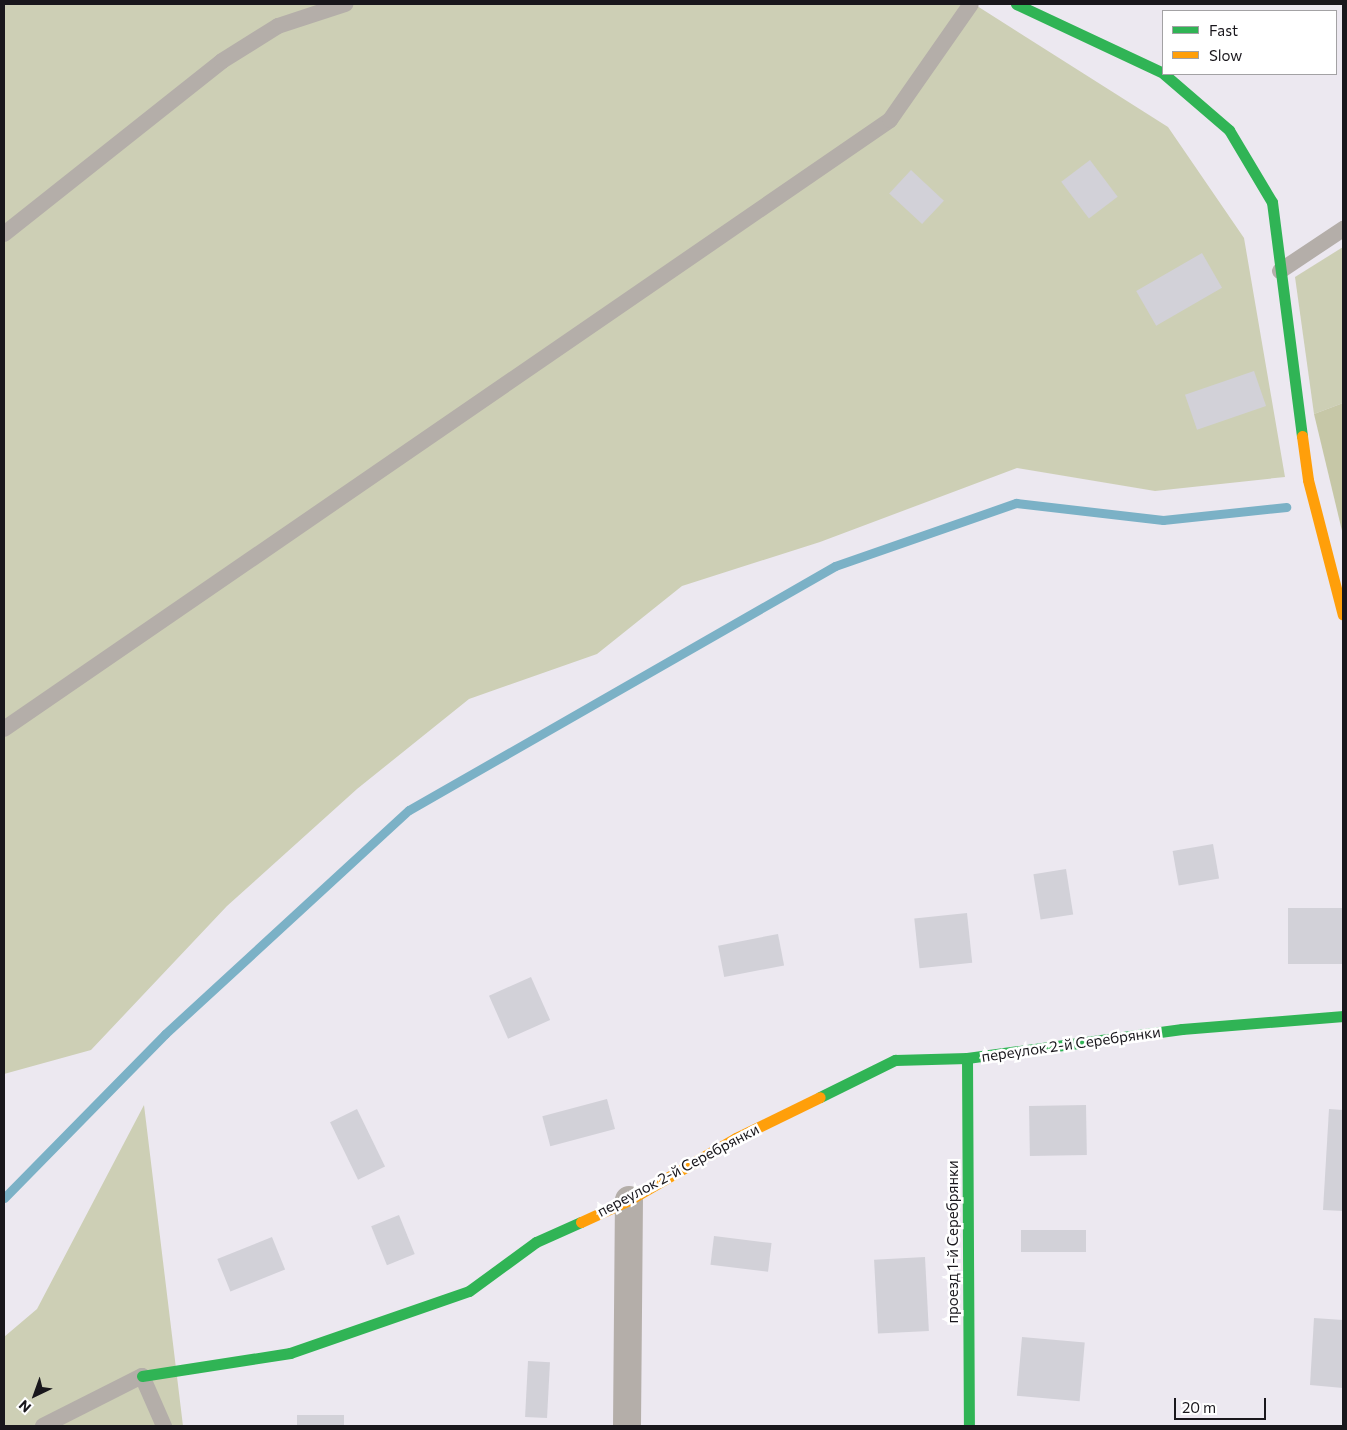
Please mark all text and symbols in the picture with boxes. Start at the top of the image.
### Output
legend [1162,10,1337,75]
text: Fast [1209,21,1238,39]
text: Slow [1209,46,1242,64]
street label: переулок 2-й Серебрянки [980,1023,1162,1065]
street label: переулок 2-й Серебрянки [594,1120,762,1220]
street label: проезд 1-й Серебрянки [944,1160,962,1324]
north arrow [10,1370,60,1420]
scale bar [1177,1388,1270,1420]
text: N [15,1397,34,1416]
text: 20 m [1182,1398,1216,1416]

